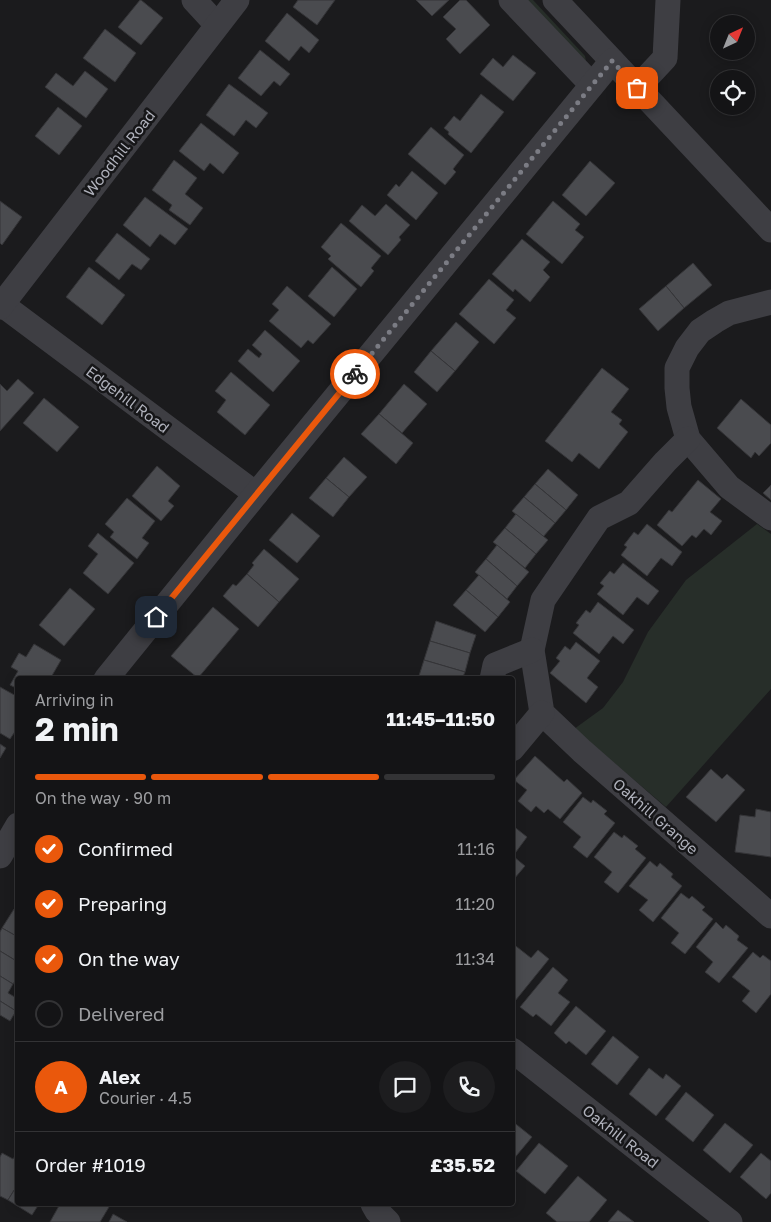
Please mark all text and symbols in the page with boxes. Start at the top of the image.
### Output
north arrow [710,15,755,60]
map controls [710,15,755,115]
pin [616,67,658,109]
button: locate [710,70,755,115]
icon: bag [623,74,651,102]
street label: Woodhill Road [80,106,158,200]
courier [330,349,380,399]
icon: bike [341,360,369,388]
street label: Edgehill Road [83,362,173,436]
pin [135,596,177,638]
icon: home [142,603,170,631]
text: Arriving in [35,690,114,710]
text: 11:45–11:50 [386,707,495,730]
text: 2 min [35,710,119,748]
street label: Oakhill Grange [610,774,702,858]
text: On the way · 90 m [35,788,171,808]
icon: check [35,835,63,863]
text: Confirmed [78,837,173,860]
text: 11:16 [457,839,495,859]
icon: check [35,890,63,918]
text: Preparing [78,892,167,915]
text: 11:20 [455,894,495,914]
icon: check [35,945,63,973]
text: On the way [78,947,180,970]
text: 11:34 [456,949,495,969]
text: Delivered [78,1002,165,1025]
button: chat [379,1061,431,1113]
button: phone [443,1061,495,1113]
text: Alex [99,1065,140,1088]
text: A [54,1075,68,1098]
text: Courier · 4.5 [99,1088,192,1108]
street label: Oakhill Road [579,1101,663,1171]
text: Order #1019 [35,1153,146,1176]
text: £35.52 [430,1153,495,1176]

